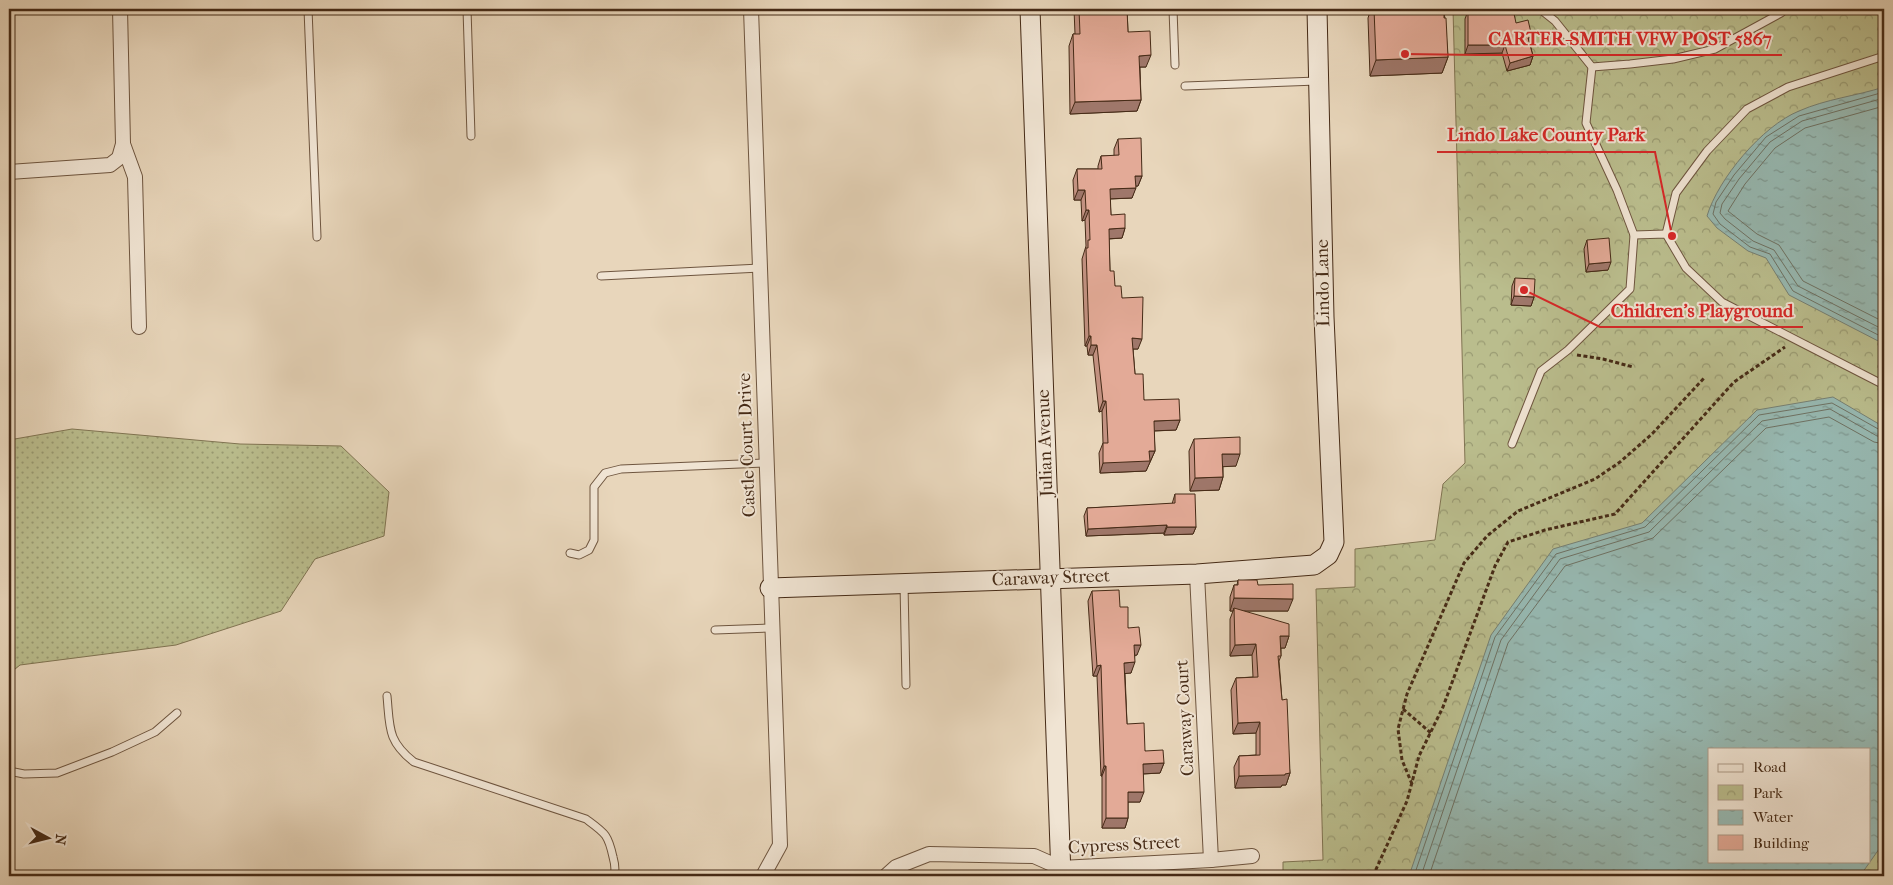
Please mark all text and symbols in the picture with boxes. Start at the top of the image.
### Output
callout: CARTER-SMITH VFW POST 5867 [1478,21,1782,55]
text: CARTER-SMITH VFW POST 5867 [1488,28,1772,50]
callout: Lindo Lake County Park [1437,118,1655,152]
text: Lindo Lake County Park [1447,124,1646,146]
street label: Lindo Lane [1312,239,1334,327]
callout: Children’s Playground [1600,293,1803,327]
text: Children’s Playground [1611,300,1794,322]
street label: Castle Court Drive [734,372,760,518]
street label: Julian Avenue [1033,389,1057,499]
street label: Caraway Street [992,565,1111,591]
street label: Caraway Court [1171,659,1199,777]
legend [1708,748,1870,862]
text: Road [1753,758,1787,776]
text: Park [1753,784,1783,802]
text: Water [1752,808,1793,826]
north arrow [22,812,72,862]
street label: Cypress Street [1067,832,1181,858]
text: N [51,833,69,846]
text: Building [1753,834,1810,852]

